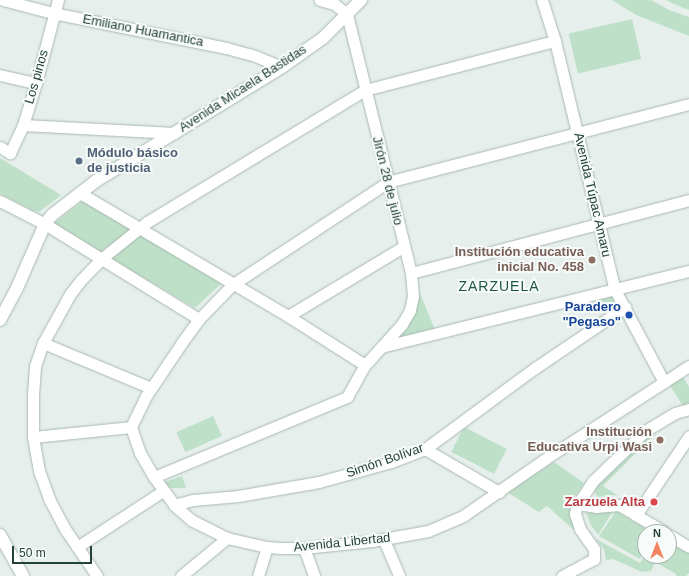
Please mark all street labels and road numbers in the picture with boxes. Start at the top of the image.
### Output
street label: Emiliano Huamantica [81,12,205,50]
street label: Avenida Micaela Bastidas [176,42,310,136]
street label: Los pinos [22,48,52,106]
street label: Avenida Túpac Amaru [570,131,614,259]
street label: Jirón 28 de julio [368,135,406,227]
street label: Simón Bolívar [344,440,426,482]
street label: Avenida Libertad [293,530,391,556]

